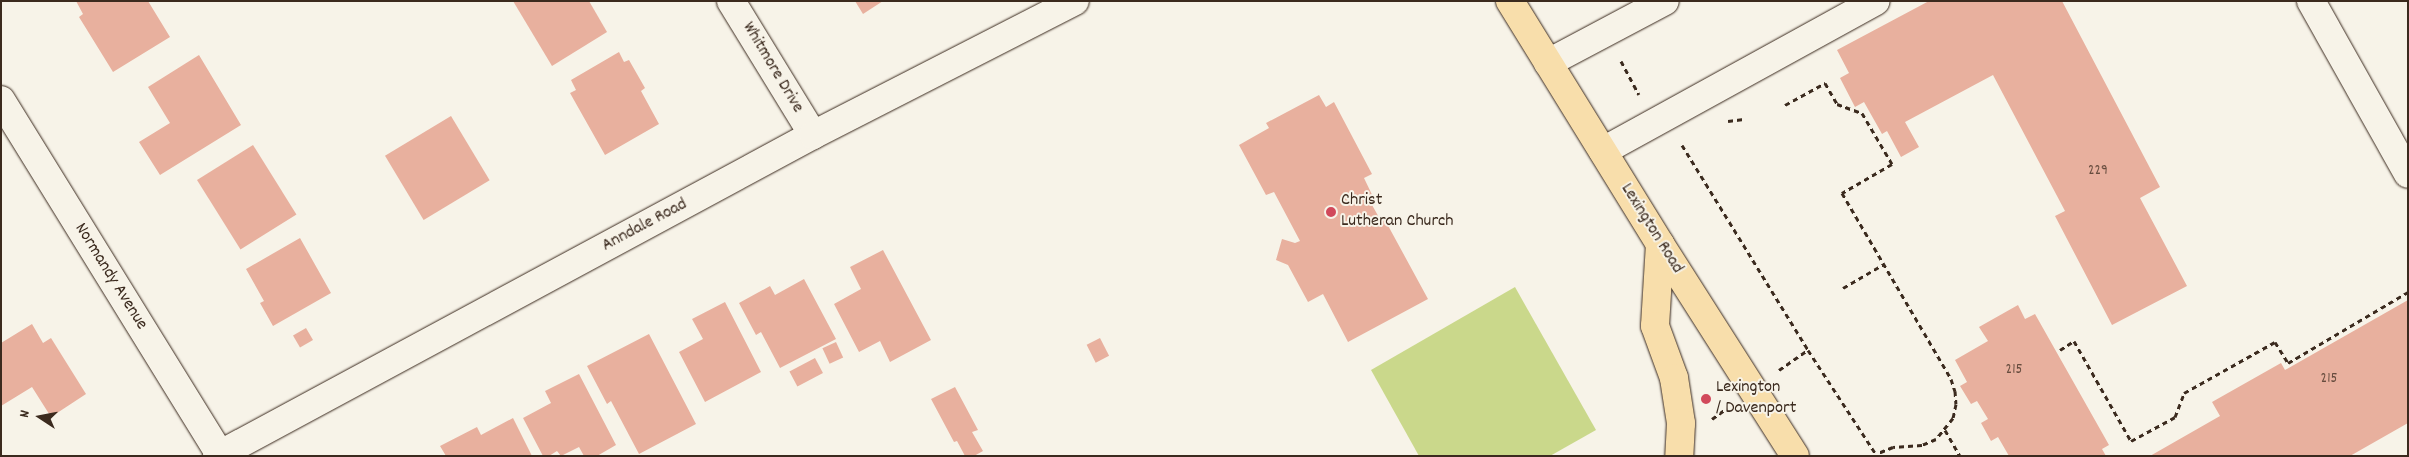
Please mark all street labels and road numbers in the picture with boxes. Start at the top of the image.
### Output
street label: Whitmore Drive [736,19,808,117]
street label: Lexington Road [1615,180,1687,278]
street label: Anndale Road [599,195,691,257]
street label: Normandy Avenue [69,220,151,334]

